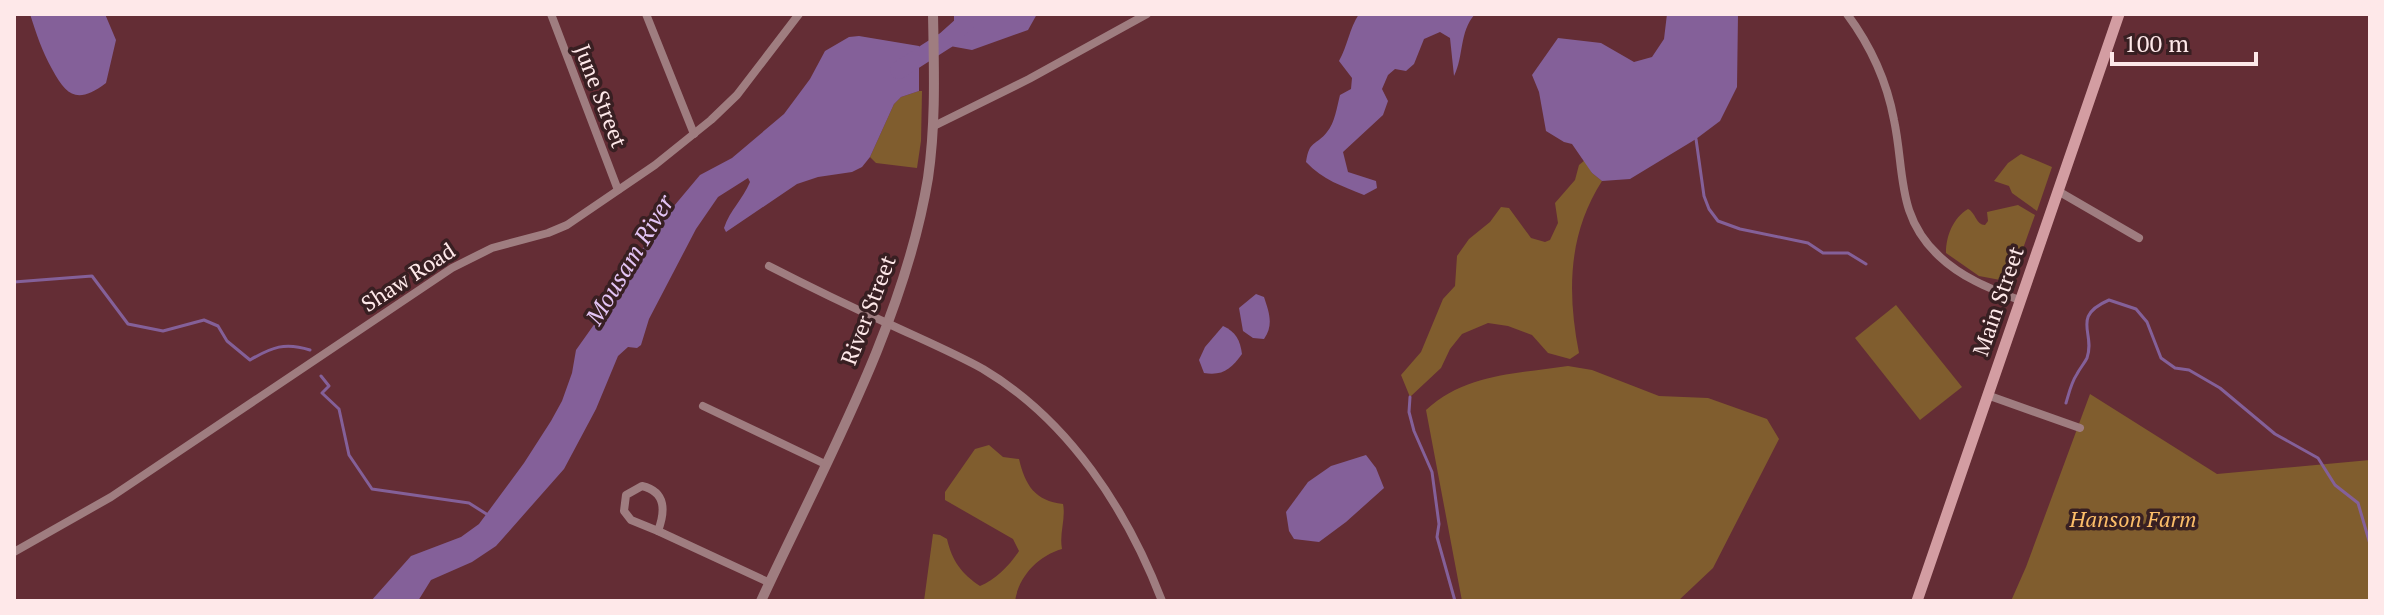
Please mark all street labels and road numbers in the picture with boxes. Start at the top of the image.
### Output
street label: June Street [569,40,634,152]
street label: Shaw Road [355,235,460,318]
street label: Main Street [1965,242,2030,359]
street label: River Street [833,251,902,369]

